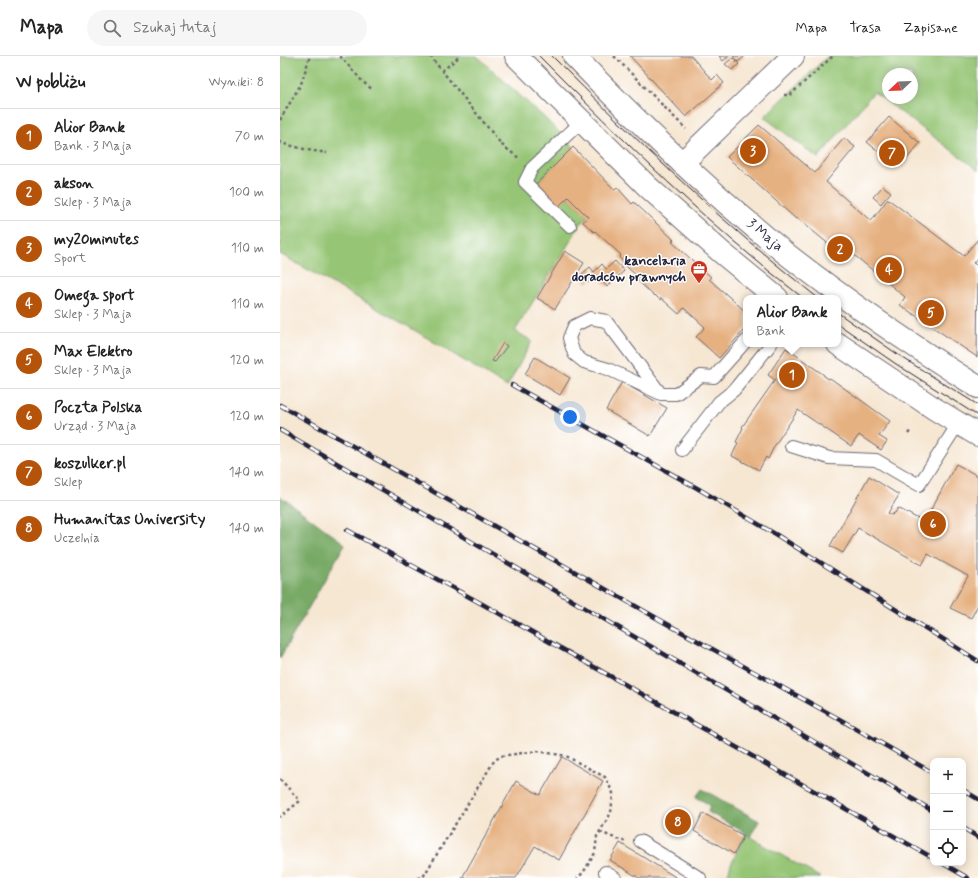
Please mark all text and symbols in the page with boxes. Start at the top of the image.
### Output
search box [87,10,367,46]
text: Mapa [20,15,63,40]
icon: search [101,17,123,39]
text: Szukaj tutaj [133,18,216,38]
text: Mapa [796,19,827,37]
text: Trasa [849,19,881,37]
text: Zapisane [903,19,958,37]
north arrow [882,68,918,104]
text: W pobliżu [16,71,85,93]
text: Wyniki: 8 [209,74,264,91]
text: Alior Bank [54,118,125,138]
text: 1 [26,128,32,145]
text: 70 m [235,128,264,145]
pin: 3 [740,136,766,166]
text: Bank · 3 Maja [54,138,132,155]
pin: 7 [879,138,905,168]
text: akson [54,174,94,194]
text: 2 [26,184,32,201]
text: 100 m [229,184,264,201]
text: Sklep · 3 Maja [54,194,132,211]
street label: 3 Maja [743,215,787,255]
text: my20minutes [54,230,139,250]
pin: 2 [827,234,853,264]
text: 3 [26,240,32,257]
text: 110 m [231,240,264,257]
text: Sport [54,250,86,267]
place label: kancelaria doradców prawnych [572,252,686,286]
pin: 4 [876,255,902,285]
office icon: kancelaria doradców prawnych [689,259,709,284]
text: Omega sport [54,286,135,306]
popup [743,295,841,347]
text: 4 [25,296,33,313]
text: 110 m [231,296,264,313]
pin: 5 [918,298,944,328]
text: Alior Bank [756,303,828,323]
text: Sklep · 3 Maja [54,306,132,323]
text: Bank [756,323,785,340]
text: Max Elektro [54,342,132,362]
text: 5 [25,352,33,369]
text: 120 m [230,352,264,369]
pin: 1 [779,360,805,390]
text: Sklep · 3 Maja [54,362,132,379]
text: Poczta Polska [54,398,142,418]
your location [560,407,580,427]
text: 6 [26,408,32,425]
text: 120 m [230,408,264,425]
text: Urząd · 3 Maja [54,418,136,435]
text: koszulker.pl [54,454,126,474]
text: 7 [25,464,33,481]
text: 140 m [229,464,264,481]
text: Sklep [54,474,83,491]
pin: 6 [920,509,946,539]
text: Humanitas University [54,510,205,530]
text: 8 [25,520,33,537]
text: 140 m [229,520,264,537]
text: Uczelnia [54,530,100,547]
map controls [930,758,966,866]
button: + [930,758,966,794]
button: − [930,794,966,830]
pin: 8 [665,807,691,837]
button: locate [930,830,966,866]

